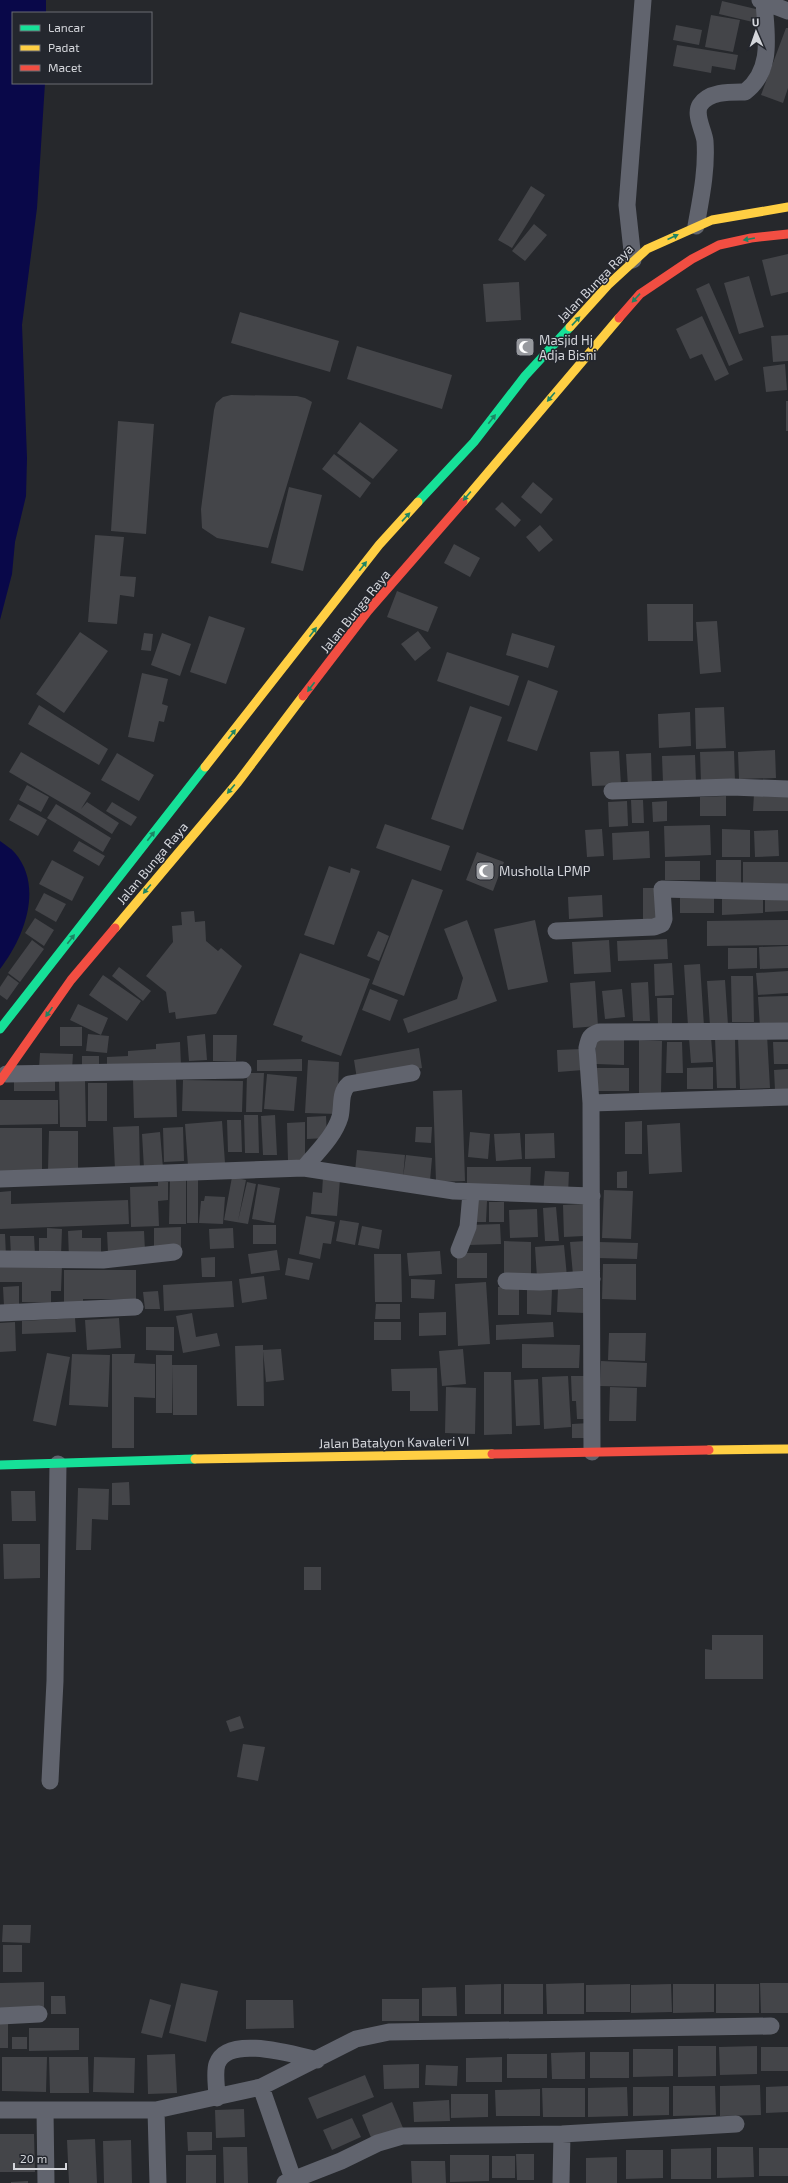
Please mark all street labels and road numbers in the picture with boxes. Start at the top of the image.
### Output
street label: Jalan Bunga Raya [554,241,636,325]
street label: Jalan Bunga Raya [317,566,393,656]
street label: Jalan Bunga Raya [113,819,191,907]
street label: Jalan Batalyon Kavaleri VI [319,1433,469,1451]

